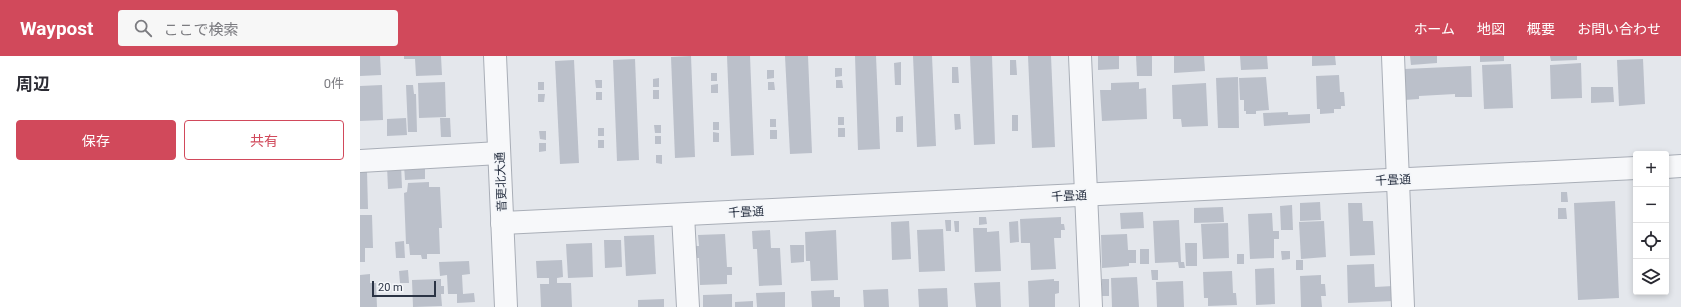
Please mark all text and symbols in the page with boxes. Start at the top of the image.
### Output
search box [118,10,398,46]
text: Waypost [20,17,94,40]
icon: search [132,17,154,39]
text: ここで検索 [164,21,239,39]
text: ホーム [1413,21,1455,37]
text: 地図 [1477,21,1505,37]
text: 概要 [1527,21,1555,37]
text: お問い合わせ [1577,21,1661,37]
text: 周辺 [16,74,50,94]
text: 0件 [324,76,344,91]
button: 保存 [16,120,176,160]
button: 共有 [184,120,344,160]
map controls [1633,151,1669,295]
button: + [1633,151,1669,187]
street label: 音更北大通 [493,152,509,212]
street label: 千畳通 [1375,172,1411,188]
button: − [1633,187,1669,223]
street label: 千畳通 [1051,188,1087,204]
street label: 千畳通 [728,204,764,220]
button: locate [1633,223,1669,259]
button: layers [1633,259,1669,295]
scale bar [372,279,436,298]
text: 20 m [378,281,403,294]

